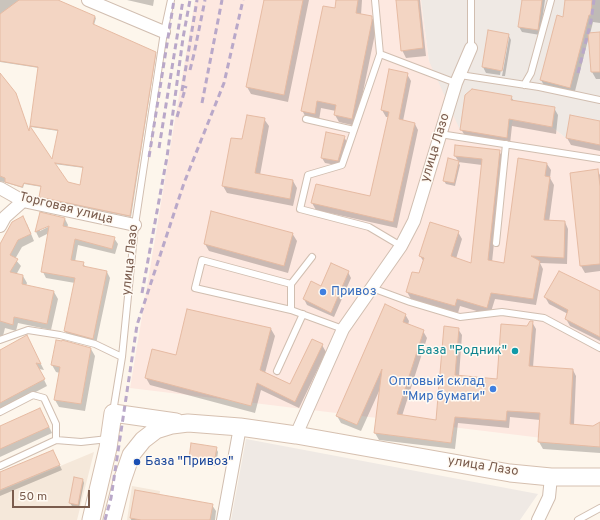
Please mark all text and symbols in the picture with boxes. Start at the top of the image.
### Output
street label: улица Лазо [418,112,454,184]
street label: Торговая улица [18,190,114,228]
street label: улица Лазо [120,224,142,296]
place label: Привоз [331,284,377,300]
marker: Привоз [318,287,328,297]
place label: База "Родник" [417,343,507,359]
marker: База "Родник" [510,346,520,356]
place label: Оптовый склад "Мир бумаги" [389,374,485,405]
marker: Оптовый склад "Мир бумаги" [488,384,498,394]
place label: База "Привоз" [145,454,234,470]
street label: улица Лазо [447,454,519,480]
marker: База "Привоз" [132,457,142,467]
scale bar [14,482,92,508]
text: 50 m [19,489,47,505]

